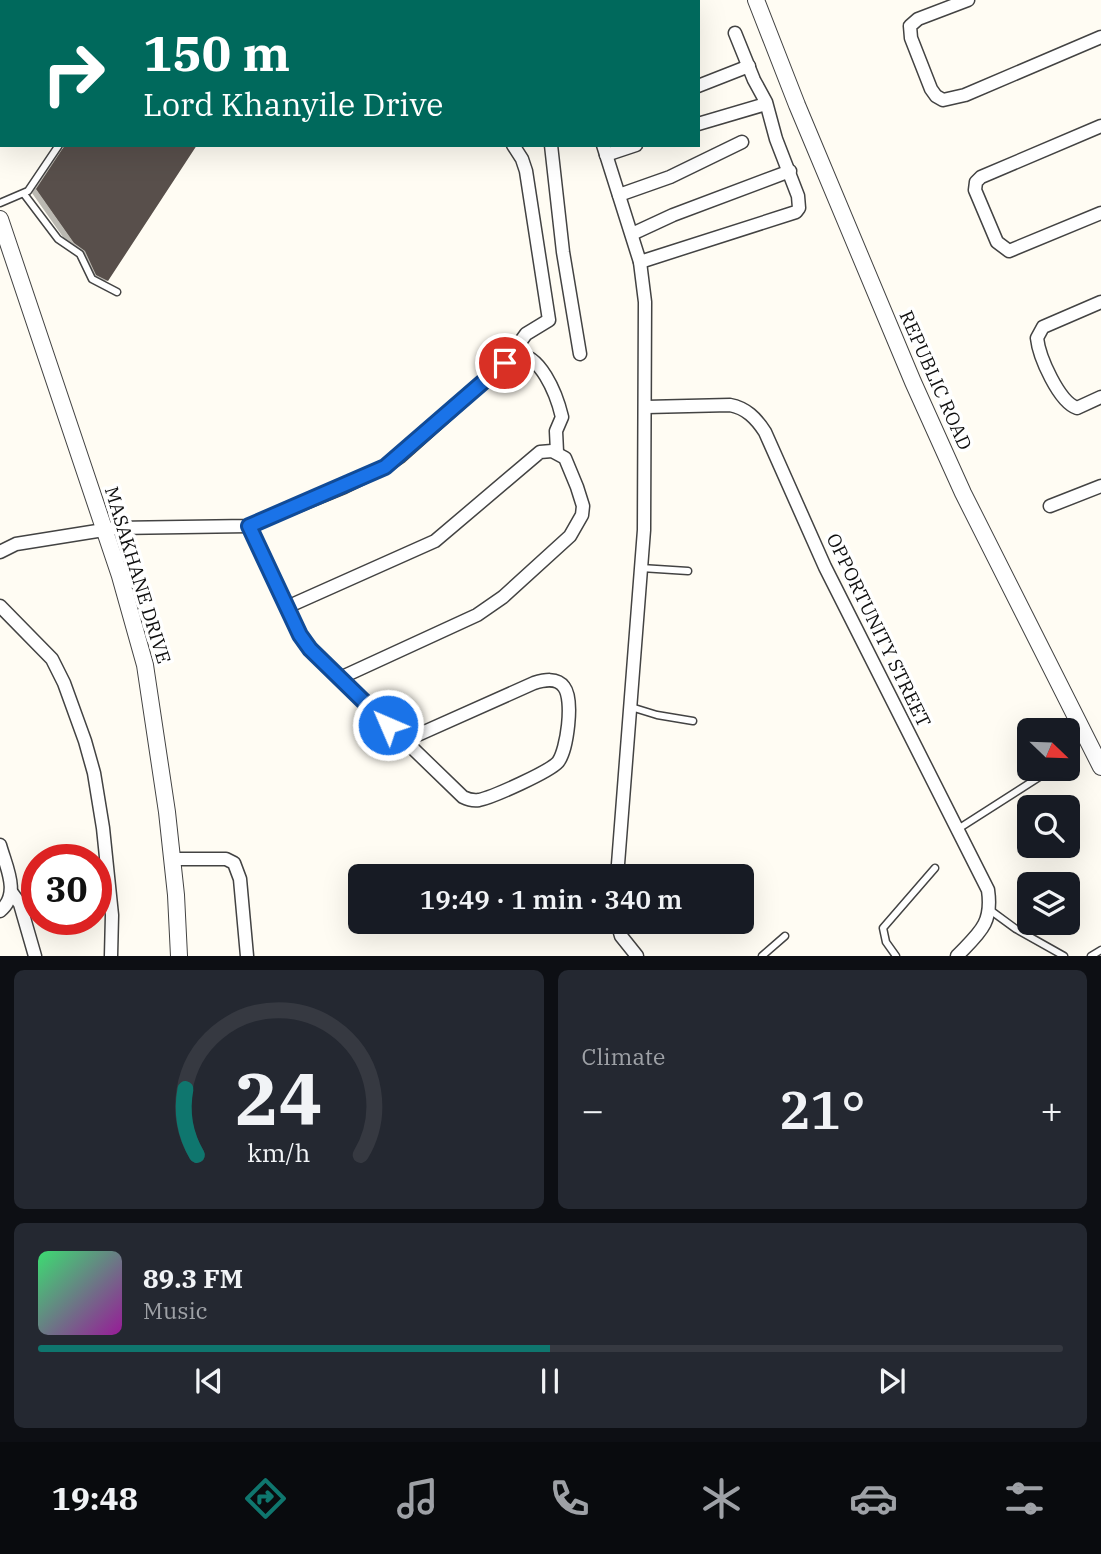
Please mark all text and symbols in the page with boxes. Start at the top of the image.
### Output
text: 150 m [143,21,290,84]
icon: right [28,28,119,119]
text: Lord Khanyile Drive [143,83,443,125]
street label: REPUBLIC ROAD [894,306,978,454]
pin [475,333,535,393]
icon: arrive [486,344,524,382]
street label: MASAKHANE DRIVE [100,484,176,666]
street label: OPPORTUNITY STREET [822,529,936,731]
position arrow [351,688,425,762]
north arrow [1017,718,1080,780]
map controls [1017,718,1080,935]
button: search [1017,795,1080,858]
speed limit sign: 30 [21,844,112,935]
button: layers [1017,872,1080,935]
text: 19:49 · 1 min · 340 m [420,882,682,916]
text: Climate [582,1041,665,1071]
text: 24 [235,1051,322,1146]
text: 21° [779,1076,866,1143]
text: − [582,1085,604,1134]
text: + [1040,1085,1063,1134]
text: km/h [247,1136,310,1169]
text: 89.3 FM [143,1261,243,1295]
text: Music [143,1295,208,1325]
icon: previous [190,1362,228,1400]
icon: pause [531,1362,569,1400]
icon: next [873,1362,911,1400]
icon: directions [241,1474,290,1523]
icon: music [393,1474,442,1523]
icon: phone [545,1474,594,1523]
icon: climate [697,1474,746,1523]
icon: car [849,1474,898,1523]
icon: filters [1000,1474,1049,1523]
text: 19:48 [51,1477,138,1519]

